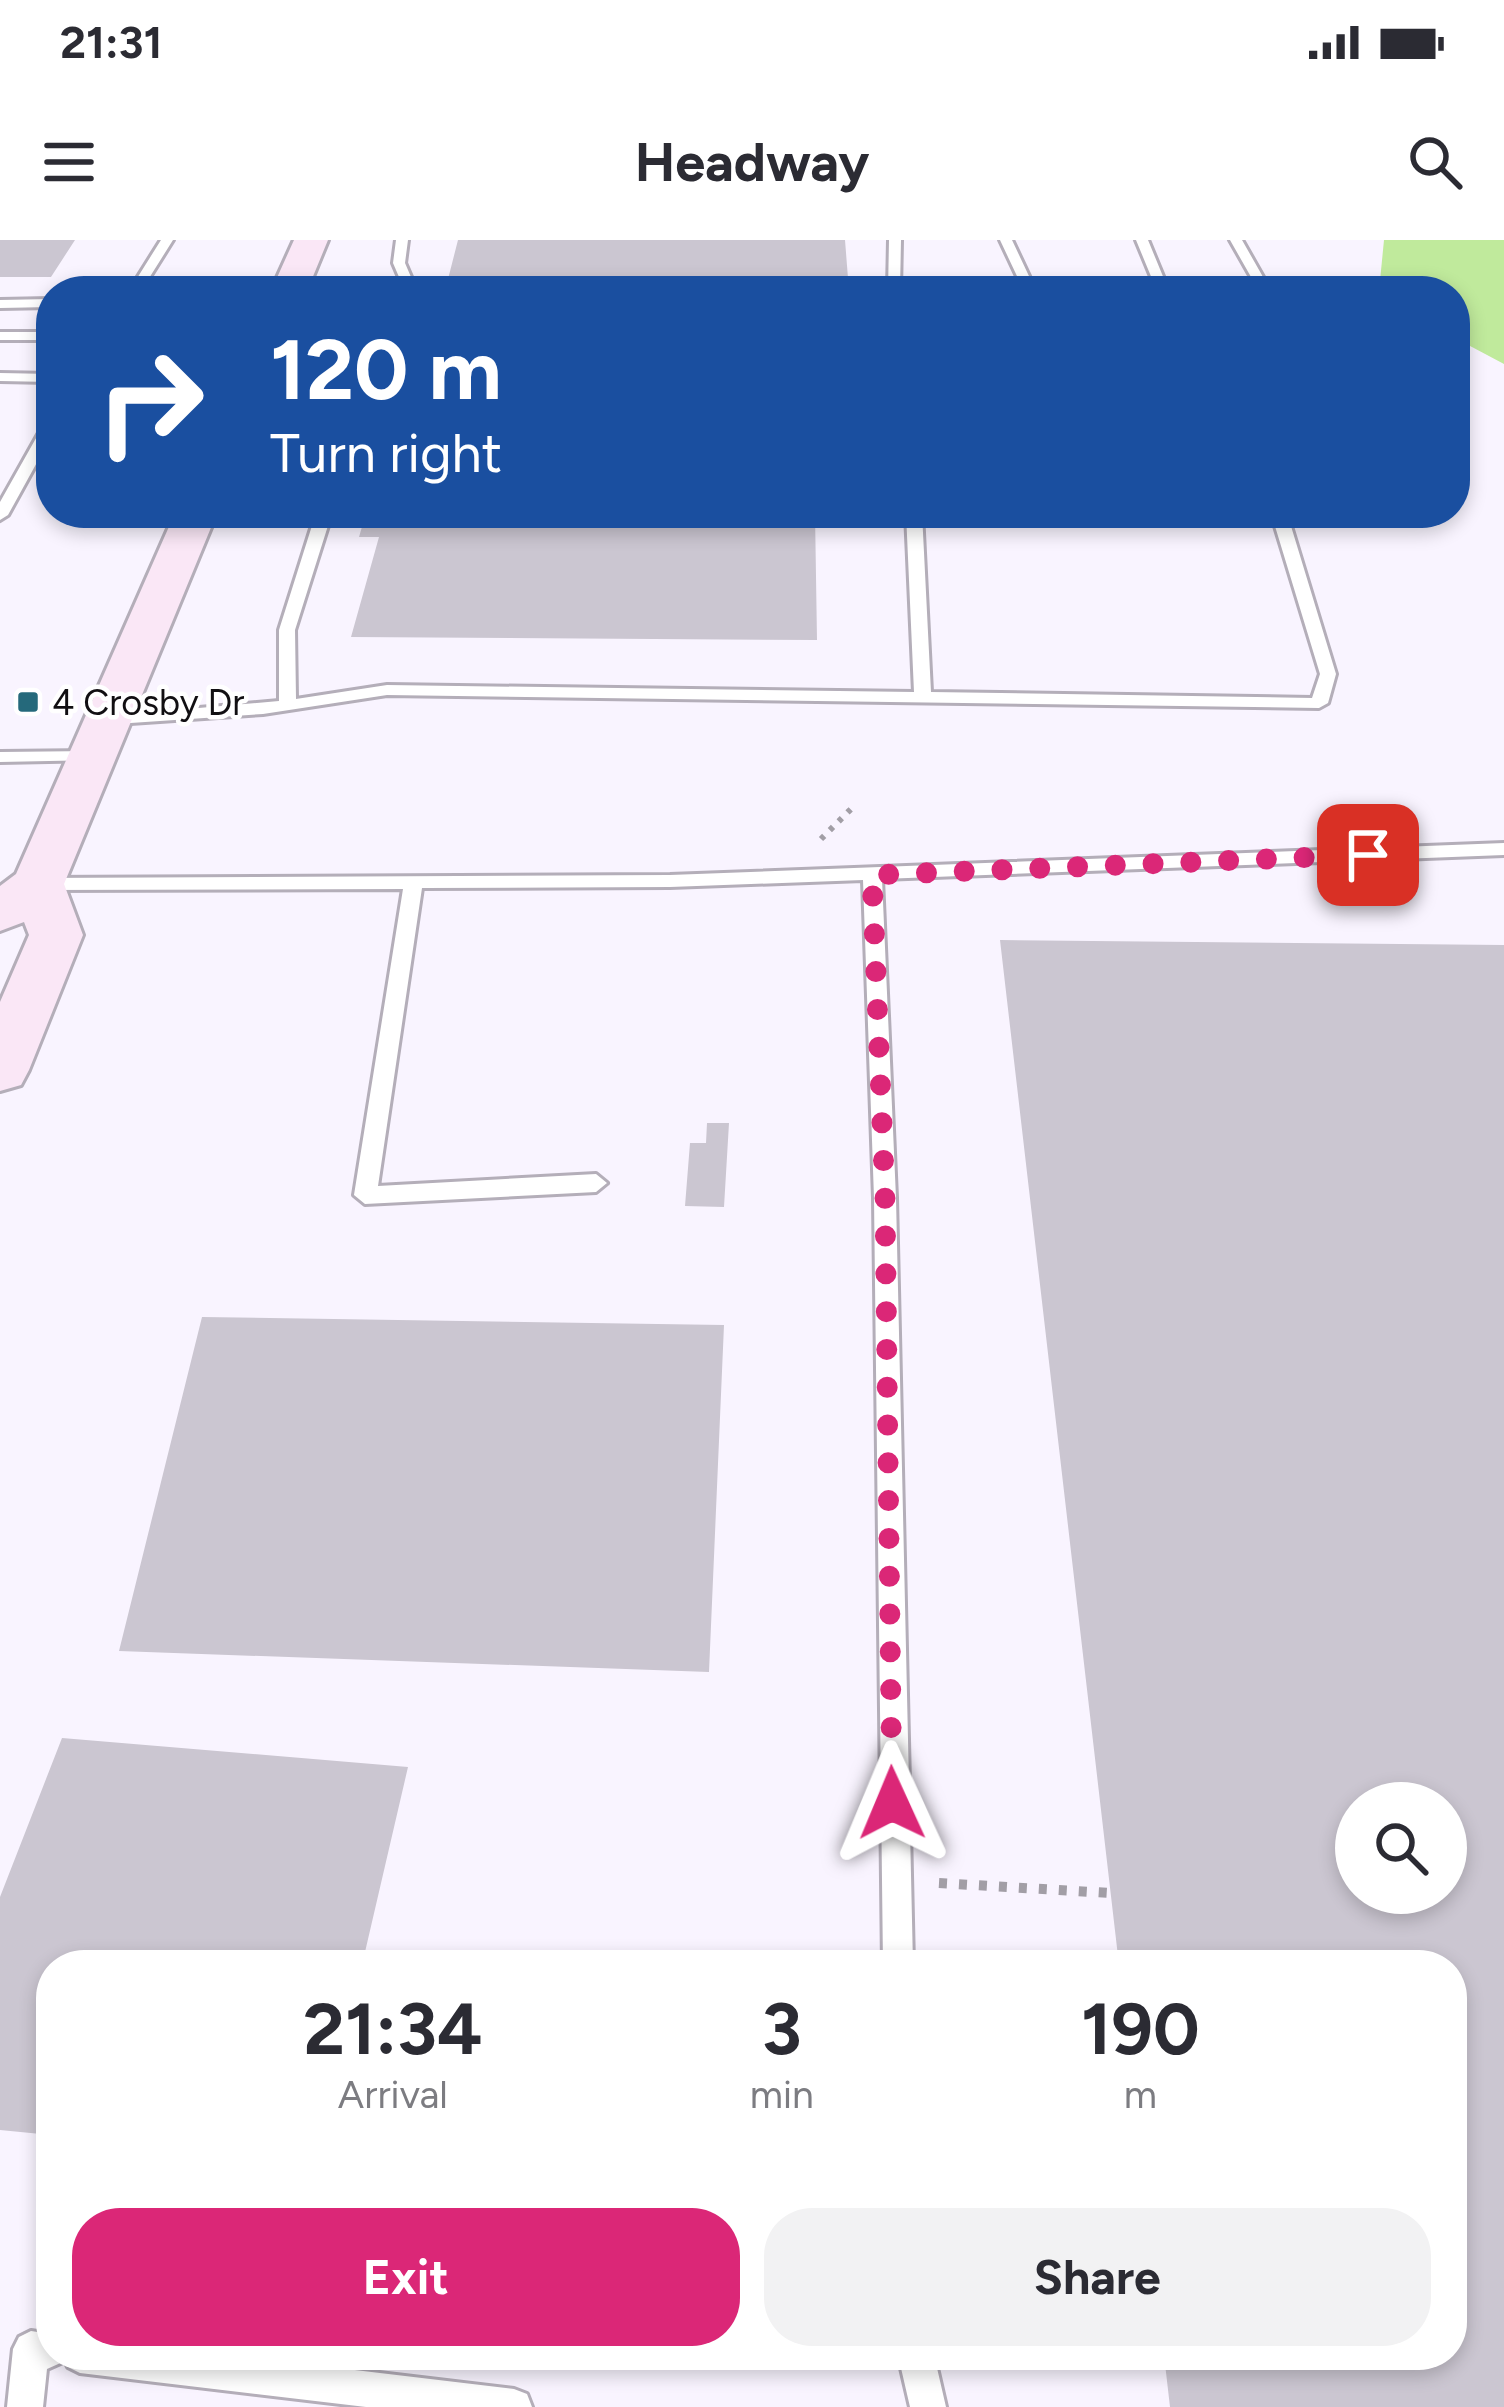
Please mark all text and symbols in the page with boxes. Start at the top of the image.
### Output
text: 21:31 [60,15,163,69]
icon: menu [36,129,102,195]
icon: search [1402,129,1468,195]
text: Headway [635,130,869,195]
text: 120 m [270,319,502,420]
icon: right [72,324,228,480]
text: Turn right [270,421,502,486]
place label: 4 Crosby Dr [52,681,244,724]
marker: 4 Crosby Dr [15,689,41,715]
pin [1317,804,1419,906]
icon: arrive [1335,822,1401,888]
position arrow [829,1740,955,1866]
map controls [1335,1782,1467,1914]
button: search [1335,1782,1467,1914]
text: 21:34 [303,1986,483,2072]
text: 3 [762,1986,802,2072]
text: 190 [1081,1986,1200,2072]
text: Arrival [338,2071,448,2118]
text: min [750,2071,814,2118]
text: m [1124,2071,1157,2118]
button: Exit [72,2208,740,2346]
button: Share [764,2208,1431,2346]

